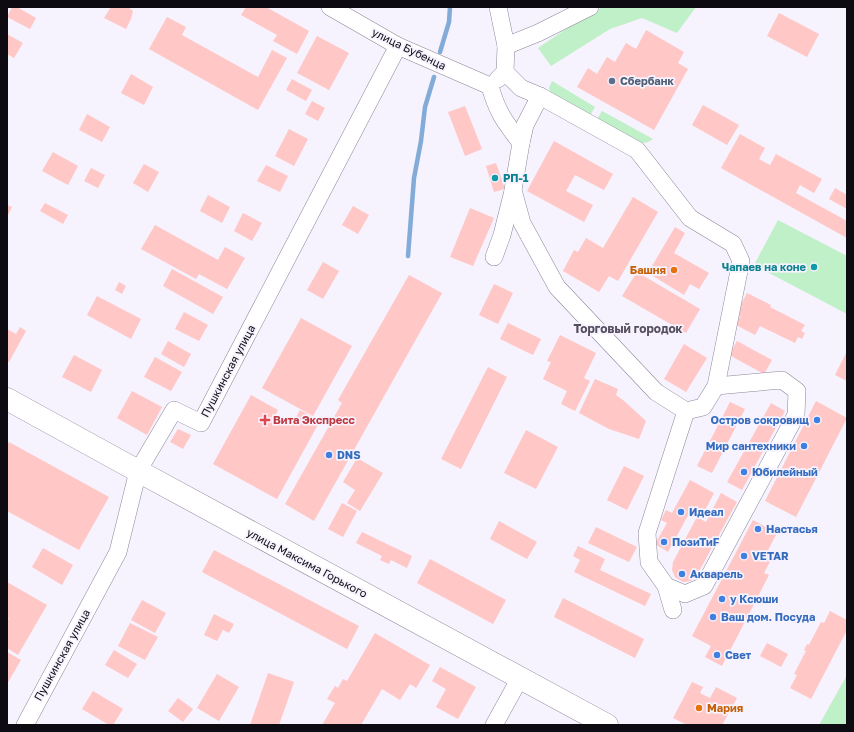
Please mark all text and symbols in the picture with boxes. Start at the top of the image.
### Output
street label: улица Бубенца [370,25,448,72]
place label: Сбербанк [620,74,674,87]
marker: Сбербанк [607,76,617,86]
place label: РП-1 [503,171,529,184]
marker: РП-1 [490,173,500,183]
place label: Чапаев на коне [722,260,806,273]
marker: Чапаев на коне [809,262,819,272]
place label: Башня [630,263,666,276]
marker: Башня [669,265,679,275]
district label: Торговый городок [573,321,683,336]
street label: Пушкинская улица [198,322,257,419]
place label: Вита Экспресс [273,413,356,426]
place label: Остров сокровищ [711,413,809,426]
marker: Вита Экспресс [260,415,270,425]
marker: Остров сокровищ [812,415,822,425]
place label: Мир сантехники [706,439,796,452]
marker: Мир сантехники [799,441,809,451]
place label: DNS [337,448,361,461]
marker: DNS [324,450,334,460]
place label: Юбилейный [752,465,818,478]
marker: Юбилейный [739,467,749,477]
place label: Идеал [689,505,724,518]
marker: Идеал [676,507,686,517]
place label: Настасья [766,522,818,535]
marker: Настасья [753,524,763,534]
street label: улица Максима Горького [245,525,370,600]
place label: ПозиТиF [672,535,720,548]
marker: ПозиТиF [659,537,669,547]
place label: VETAR [752,549,789,562]
marker: VETAR [739,551,749,561]
place label: Акварель [690,567,743,580]
marker: Акварель [677,569,687,579]
place label: у Ксюши [730,592,778,605]
marker: у Ксюши [717,594,727,604]
street label: Пушкинская улица [31,607,92,703]
place label: Ваш дом. Посуда [721,610,815,623]
marker: Ваш дом. Посуда [708,612,718,622]
place label: Свет [725,648,752,661]
marker: Свет [712,650,722,660]
place label: Мария [707,701,743,714]
marker: Мария [694,703,704,713]

